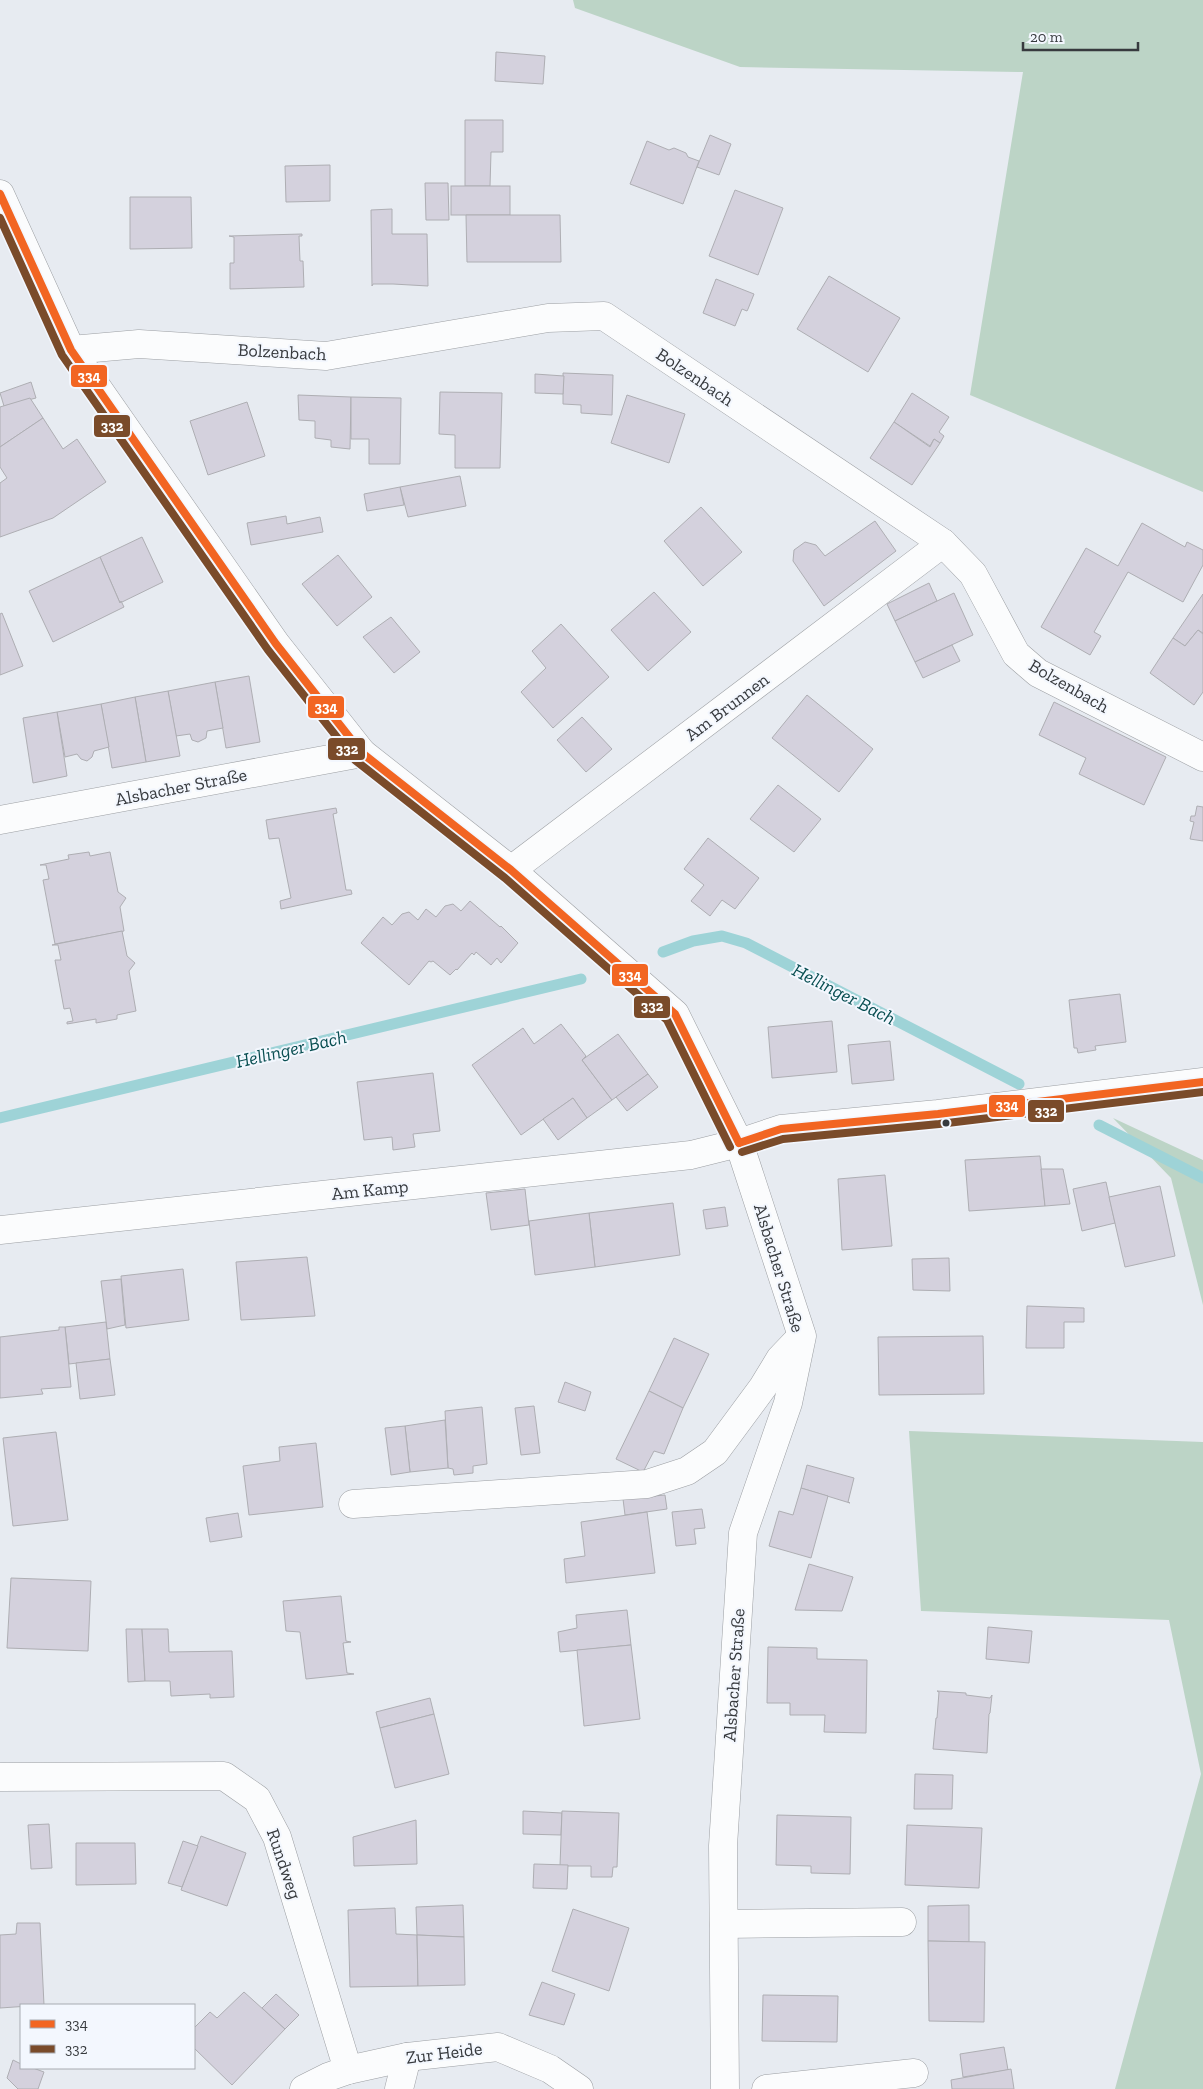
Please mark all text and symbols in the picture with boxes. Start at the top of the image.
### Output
scale bar [1023,20,1138,52]
text: 20 m [1030,28,1063,46]
street label: Bolzenbach [237,339,327,365]
street label: Bolzenbach [652,343,738,411]
line badge: 334 [70,364,108,388]
text: 334 [78,368,100,385]
line badge: 332 [93,414,131,438]
text: 332 [101,418,124,435]
street label: Bolzenbach [1025,654,1113,718]
street label: Am Brunnen [681,668,774,746]
line badge: 334 [307,695,345,719]
text: 334 [315,699,337,716]
line badge: 332 [327,737,366,761]
text: 332 [336,741,359,758]
street label: Alsbacher Straße [113,763,249,811]
water label: Hellinger Bach [788,958,900,1030]
line badge: 334 [611,963,649,987]
text: 334 [619,967,641,984]
line badge: 332 [633,995,671,1019]
text: 332 [641,998,664,1015]
water label: Hellinger Bach [233,1025,349,1073]
line badge: 334 [988,1094,1026,1118]
text: 334 [996,1097,1018,1114]
line badge: 332 [1027,1099,1065,1123]
text: 332 [1035,1103,1058,1120]
unlabelled marker [941,1118,951,1128]
street label: Am Kamp [331,1175,410,1205]
street label: Alsbacher Straße [749,1201,809,1335]
street label: Alsbacher Straße [718,1608,750,1742]
street label: Rundweg [262,1826,306,1902]
legend [20,2004,195,2069]
text: 334 [65,2015,88,2033]
street label: Zur Heide [405,2037,483,2069]
text: 332 [65,2040,88,2058]

